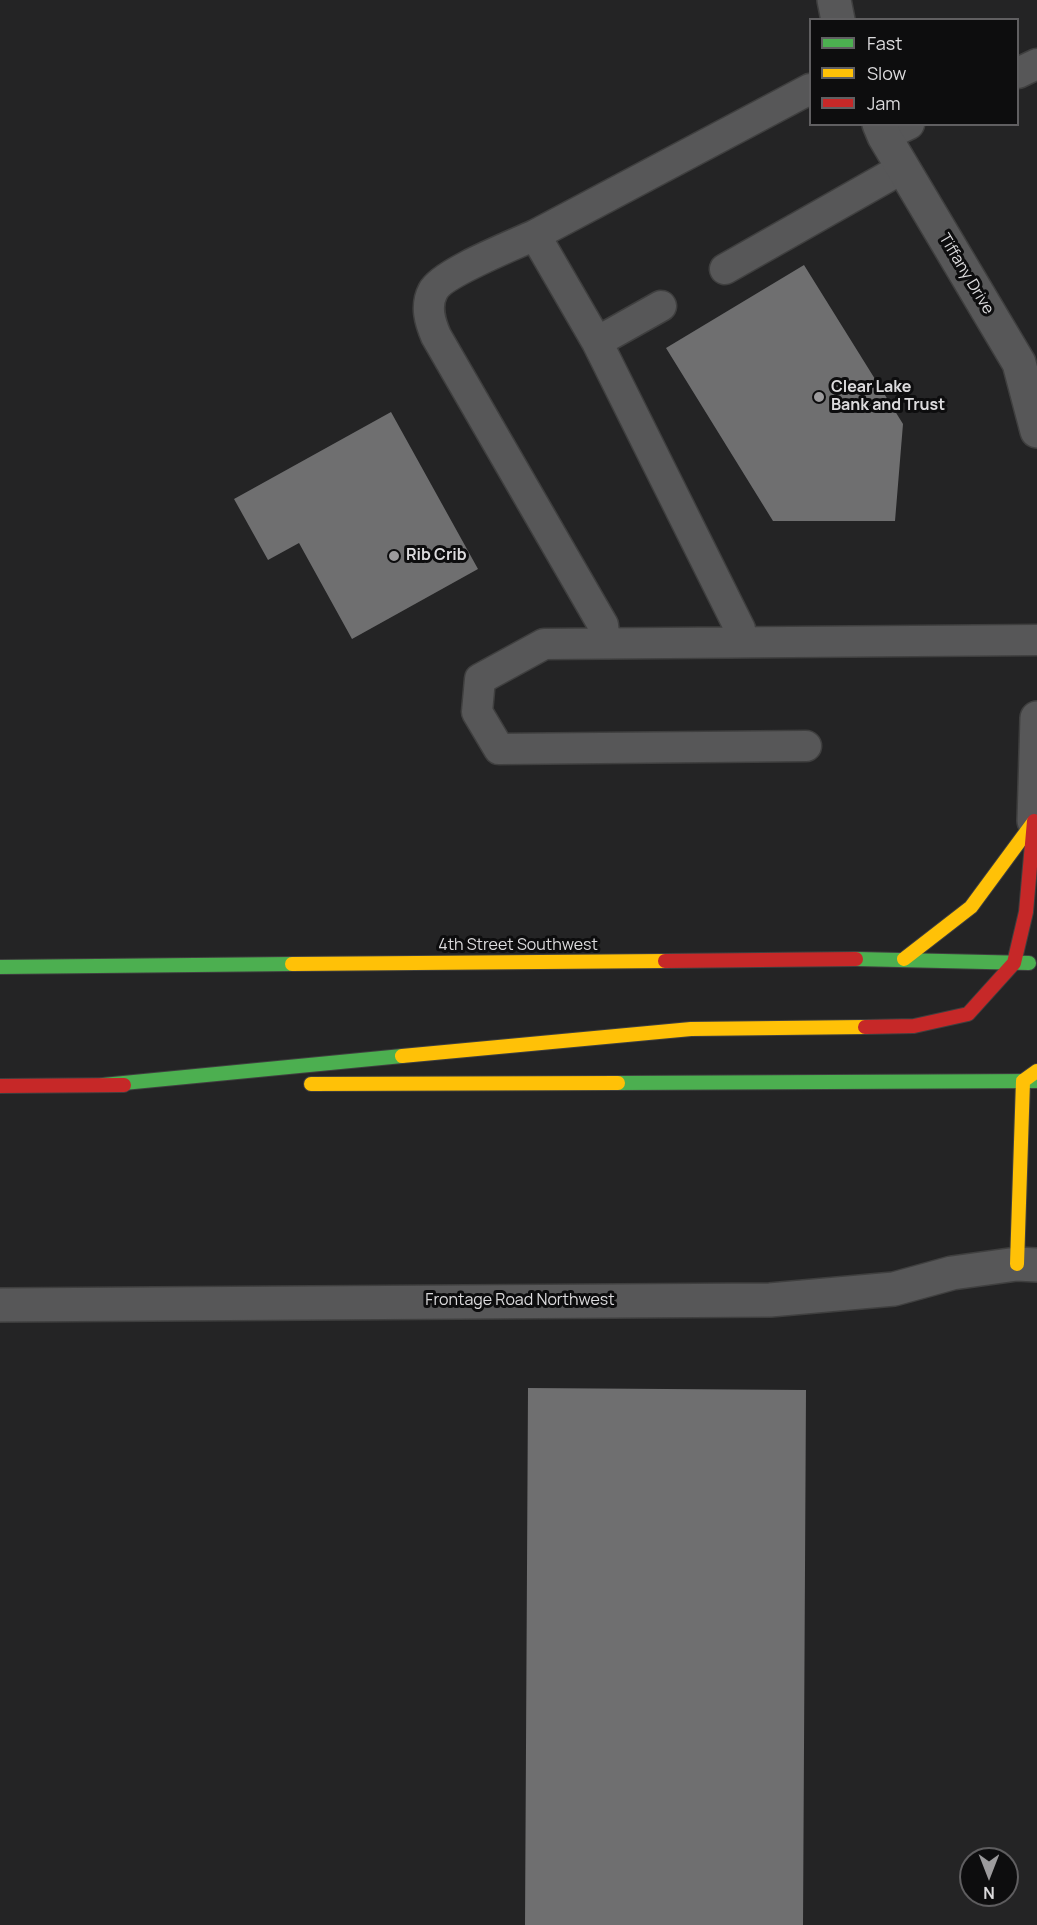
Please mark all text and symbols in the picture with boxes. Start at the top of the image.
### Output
legend [809,18,1019,126]
text: Fast [867,31,902,55]
text: Slow [867,61,906,85]
text: Jam [867,91,901,115]
street label: Tiffany Drive [934,230,998,318]
place label: Clear Lake Bank and Trust [831,378,945,416]
marker: Clear Lake Bank and Trust [812,390,826,404]
place label: Rib Crib [406,546,467,566]
marker: Rib Crib [387,549,401,563]
street label: 4th Street Southwest [438,936,598,956]
street label: Frontage Road Northwest [425,1291,615,1311]
north arrow [959,1847,1019,1907]
text: N [983,1882,995,1904]

